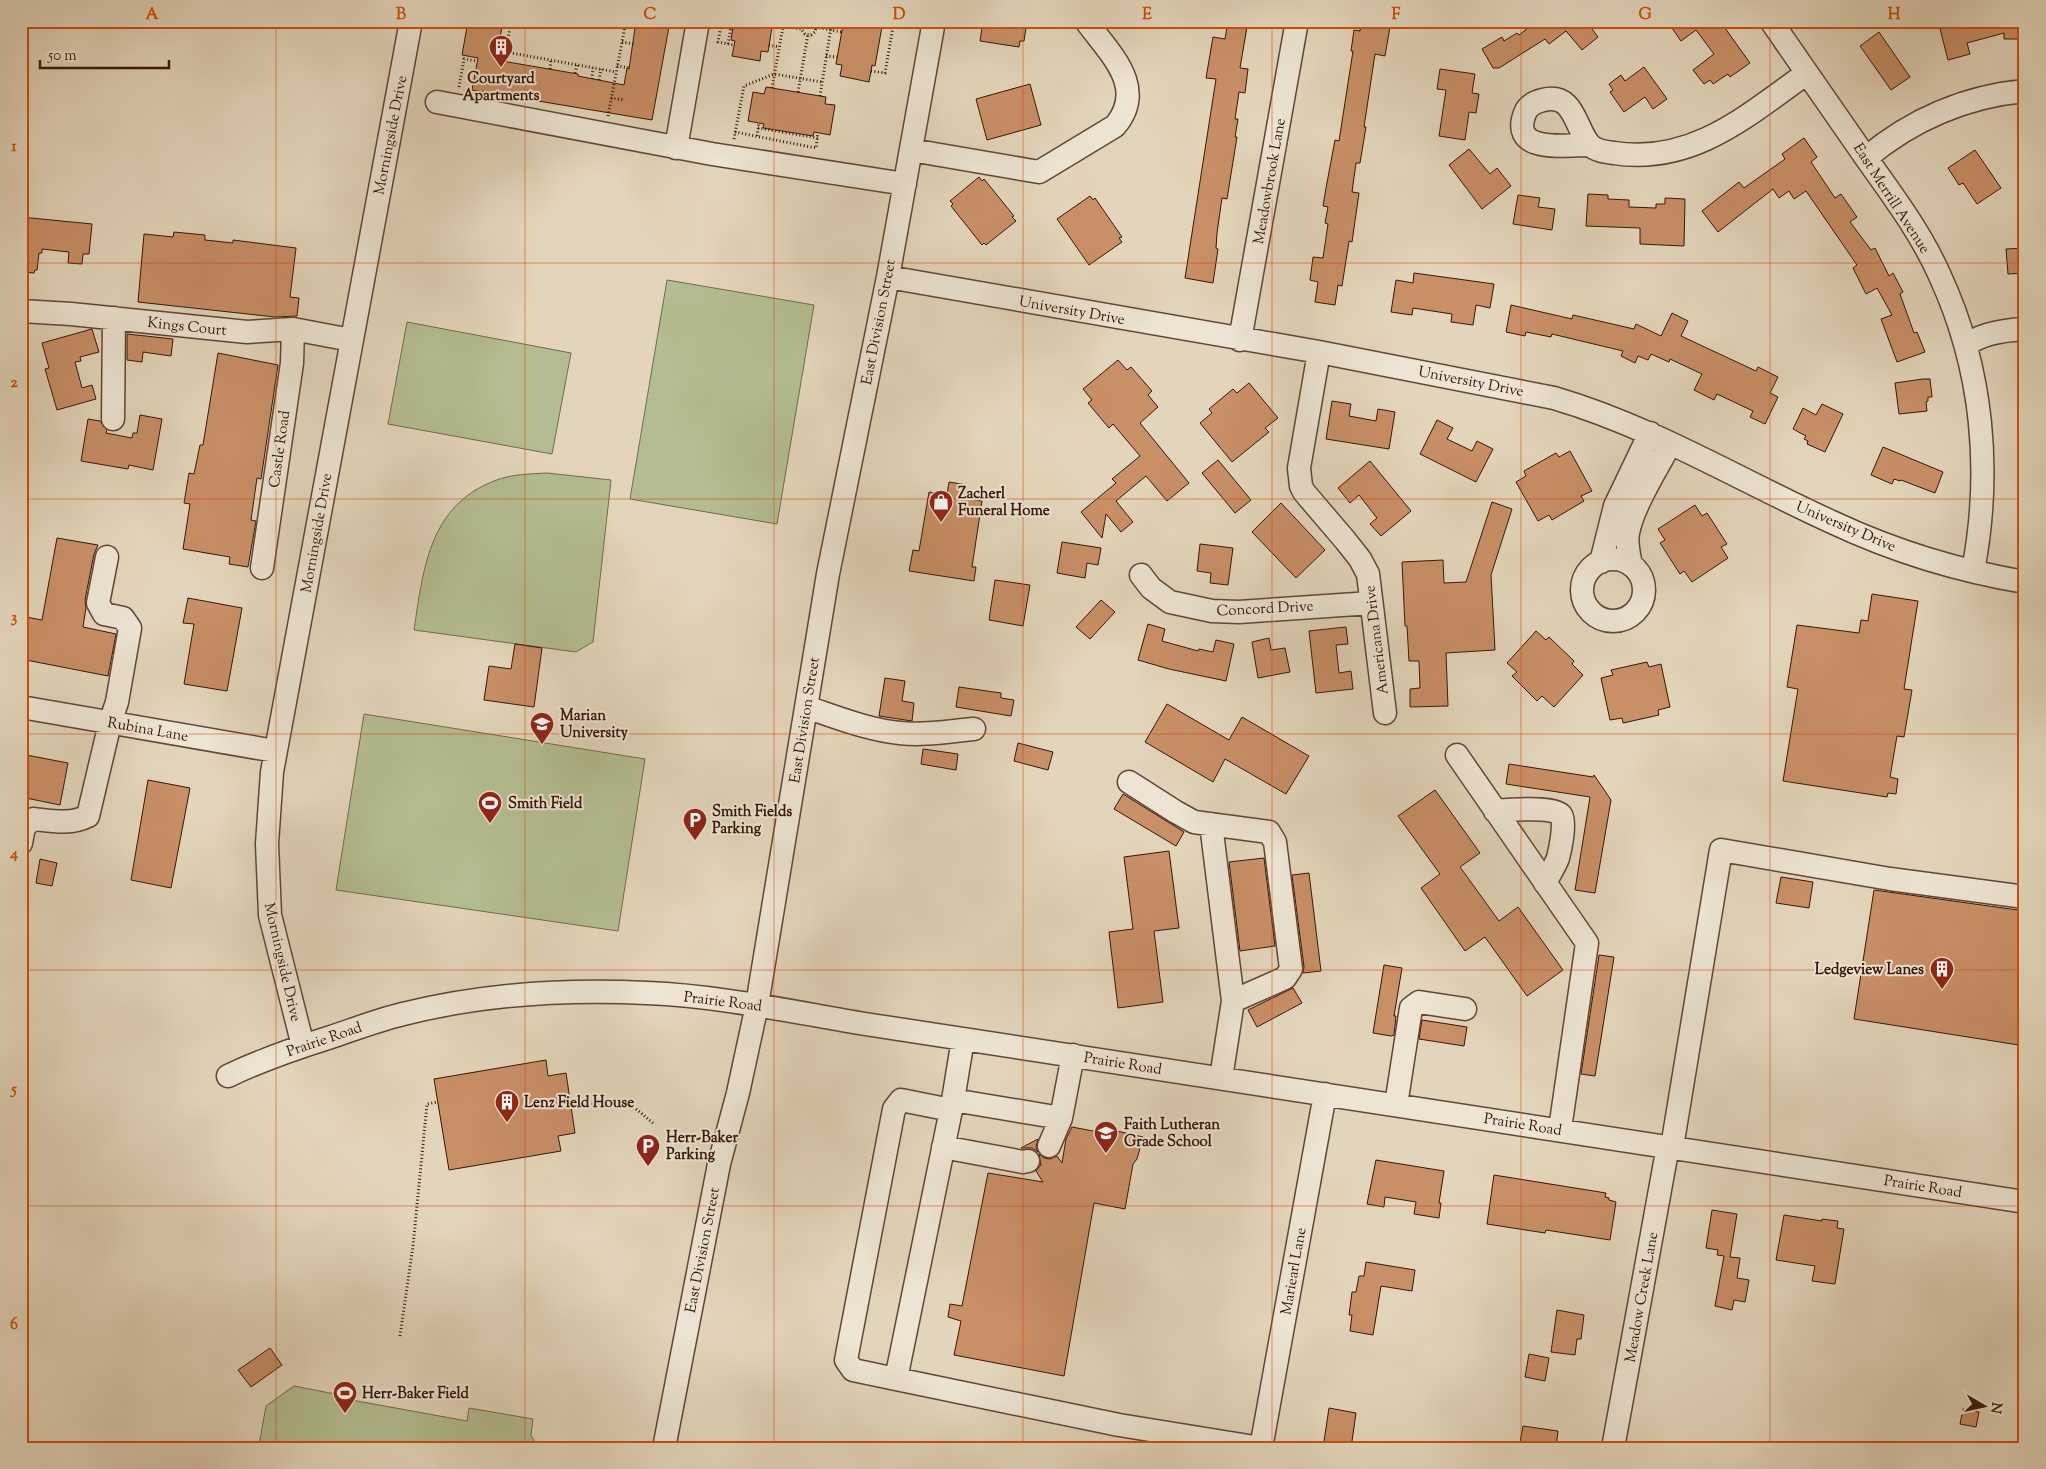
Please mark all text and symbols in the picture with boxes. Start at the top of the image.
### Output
text: A [146,4,159,27]
text: B [396,4,406,27]
text: C [644,4,657,27]
text: D [893,4,906,27]
text: E [1142,4,1152,27]
text: F [1392,4,1401,27]
text: G [1638,4,1652,27]
text: H [1888,4,1901,27]
building icon: Courtyard Apartments [488,34,514,68]
scale bar [40,38,169,70]
text: 50 m [47,46,77,67]
place label: Courtyard Apartments [463,69,539,107]
street label: Morningside Drive [370,74,413,197]
street label: Meadowbrook Lane [1249,117,1292,246]
text: 1 [11,136,17,159]
street label: East Merrill Avenue [1847,139,1934,258]
street label: East Division Street [857,258,902,387]
street label: University Drive [1017,292,1126,331]
street label: Kings Court [146,313,227,342]
street label: University Drive [1416,362,1525,403]
text: 2 [10,372,18,395]
street label: Castle Road [265,409,296,489]
street label: Morningside Drive [297,472,338,595]
place label: Zacherl Funeral Home [958,484,1050,522]
shop icon: Zacherl Funeral Home [928,489,954,523]
street label: University Drive [1792,497,1899,558]
street label: Americana Drive [1360,584,1395,696]
street label: Concord Drive [1216,596,1314,623]
text: 3 [11,607,18,630]
street label: East Division Street [785,656,826,785]
place label: Marian University [560,706,629,744]
school or university icon: Marian University [529,711,555,745]
street label: Rubina Lane [106,713,190,748]
sports icon: Smith Field [477,790,503,824]
place label: Smith Field [508,794,583,815]
place label: Smith Fields Parking [712,802,792,840]
parking icon: Smith Fields Parking [682,807,708,841]
text: 4 [9,843,18,866]
street label: Morningside Drive [258,901,305,1024]
building icon: Ledgeview Lanes [1929,956,1955,990]
place label: Ledgeview Lanes [1815,960,1924,981]
street label: Prairie Road [682,987,764,1018]
street label: Prairie Road [284,1018,366,1063]
street label: Prairie Road [1082,1048,1164,1081]
text: 5 [9,1079,17,1102]
building icon: Lenz Field House [494,1089,520,1123]
place label: Lenz Field House [524,1093,634,1114]
street label: Prairie Road [1482,1109,1564,1142]
place label: Faith Lutheran Grade School [1124,1115,1220,1153]
school or university icon: Faith Lutheran Grade School [1093,1120,1119,1154]
place label: Herr-Baker Parking [666,1128,738,1166]
parking icon: Herr-Baker Parking [635,1133,661,1167]
street label: Prairie Road [1882,1171,1964,1204]
street label: East Division Street [681,1186,726,1315]
street label: Mariearl Lane [1276,1226,1313,1317]
street label: Meadow Creek Lane [1621,1230,1664,1364]
text: 6 [10,1314,18,1337]
sports icon: Herr-Baker Field [332,1380,358,1414]
north arrow [1958,1382,2008,1432]
place label: Herr-Baker Field [362,1384,469,1405]
text: N [1984,1401,2006,1415]

